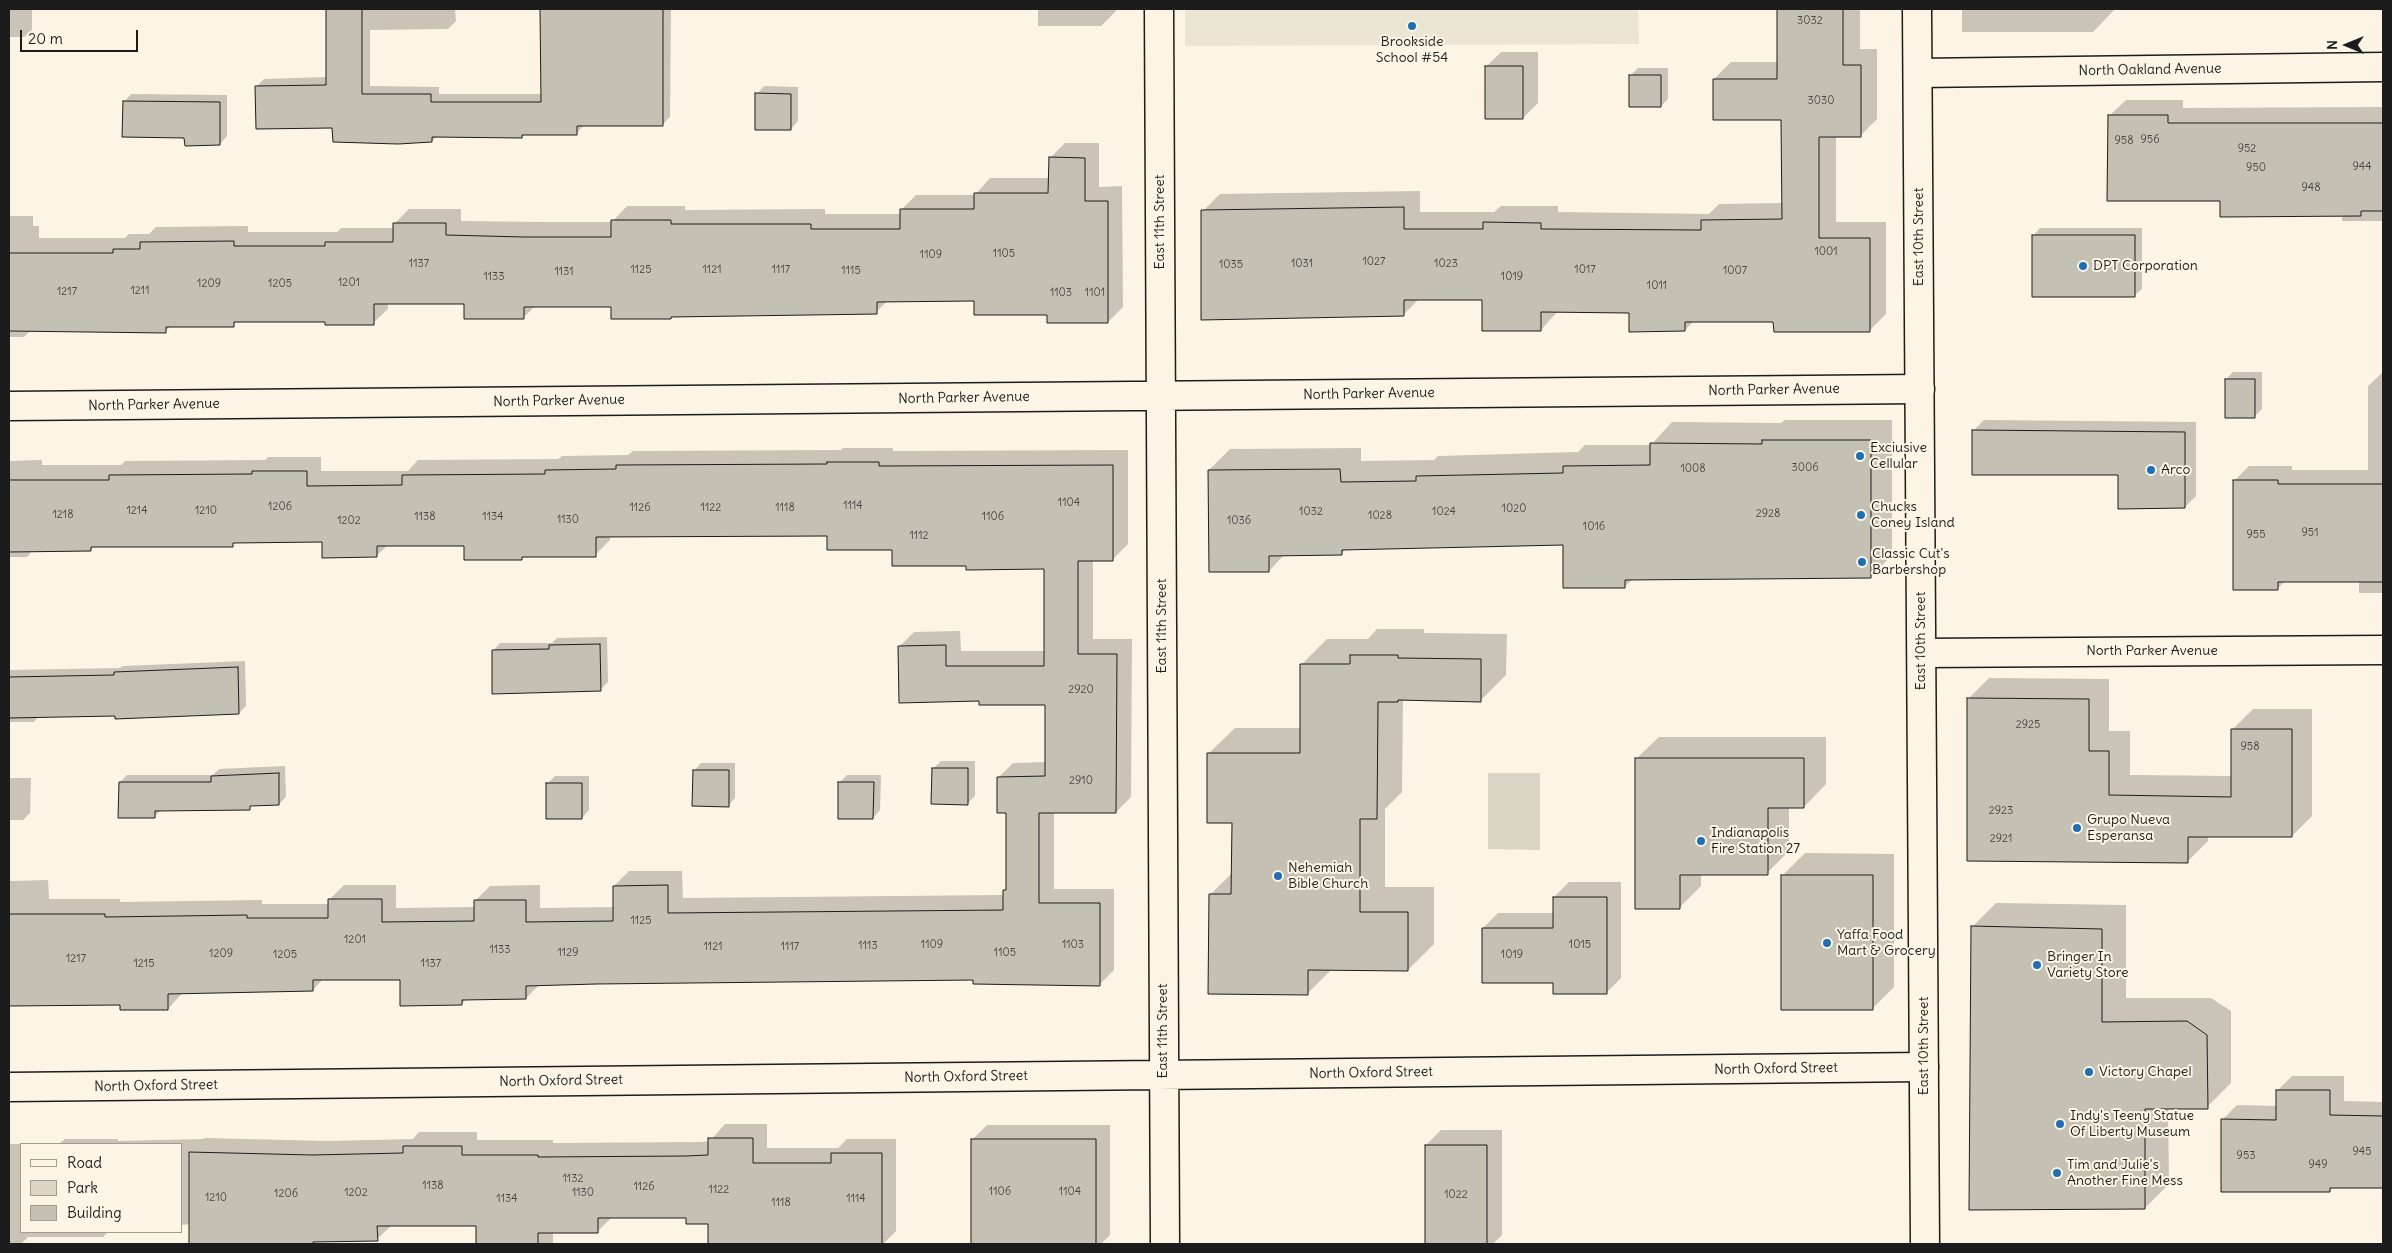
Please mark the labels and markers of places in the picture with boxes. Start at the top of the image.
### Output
marker: Brookside School #54 [1406,20,1418,32]
place label: Brookside School #54 [1376,34,1448,66]
place label: DPT Corporation [2093,258,2198,274]
marker: DPT Corporation [2077,260,2089,272]
place label: Exciusive Cellular [1870,440,1927,472]
marker: Exciusive Cellular [1854,450,1866,462]
place label: Arco [2161,462,2190,478]
marker: Arco [2145,464,2157,476]
place label: Chucks Coney Island [1871,499,1955,532]
marker: Chucks Coney Island [1855,509,1867,521]
place label: Classic Cut's Barbershop [1872,546,1950,578]
marker: Classic Cut's Barbershop [1856,556,1868,568]
place label: Grupo Nueva Esperansa [2087,812,2170,844]
marker: Grupo Nueva Esperansa [2071,822,2083,834]
place label: Indianapolis Fire Station 27 [1711,825,1800,858]
marker: Indianapolis Fire Station 27 [1695,835,1707,847]
place label: Nehemiah Bible Church [1288,860,1368,892]
marker: Nehemiah Bible Church [1272,870,1284,882]
place label: Yaffa Food Mart & Grocery [1837,927,1936,960]
marker: Yaffa Food Mart & Grocery [1821,937,1833,949]
place label: Bringer In Variety Store [2047,949,2129,982]
marker: Bringer In Variety Store [2031,959,2043,971]
place label: Victory Chapel [2099,1064,2192,1080]
marker: Victory Chapel [2083,1066,2095,1078]
place label: Indy's Teeny Statue Of Liberty Museum [2070,1108,2194,1140]
marker: Indy's Teeny Statue Of Liberty Museum [2054,1118,2066,1130]
place label: Tim and Julie's Another Fine Mess [2067,1157,2183,1190]
marker: Tim and Julie's Another Fine Mess [2051,1167,2063,1179]

